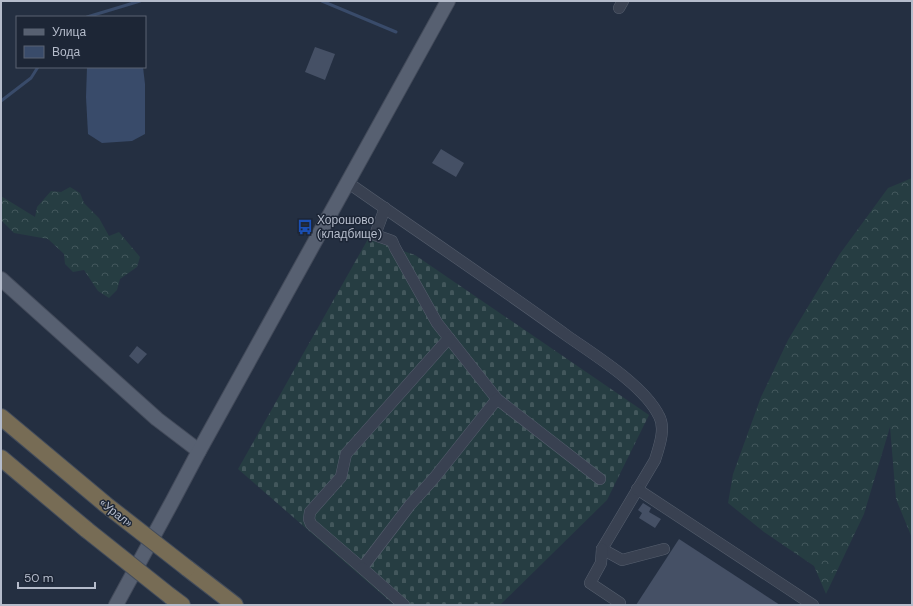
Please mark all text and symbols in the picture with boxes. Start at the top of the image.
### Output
legend [16,16,146,68]
text: Улица [52,24,86,40]
text: Вода [52,44,80,60]
place label: Хорошово (кладбище) [317,212,382,242]
bus stop icon: Хорошово (кладбище) [296,218,314,236]
street label: «Урал» [96,495,136,531]
scale bar [18,564,95,590]
text: 50 m [24,570,53,586]

